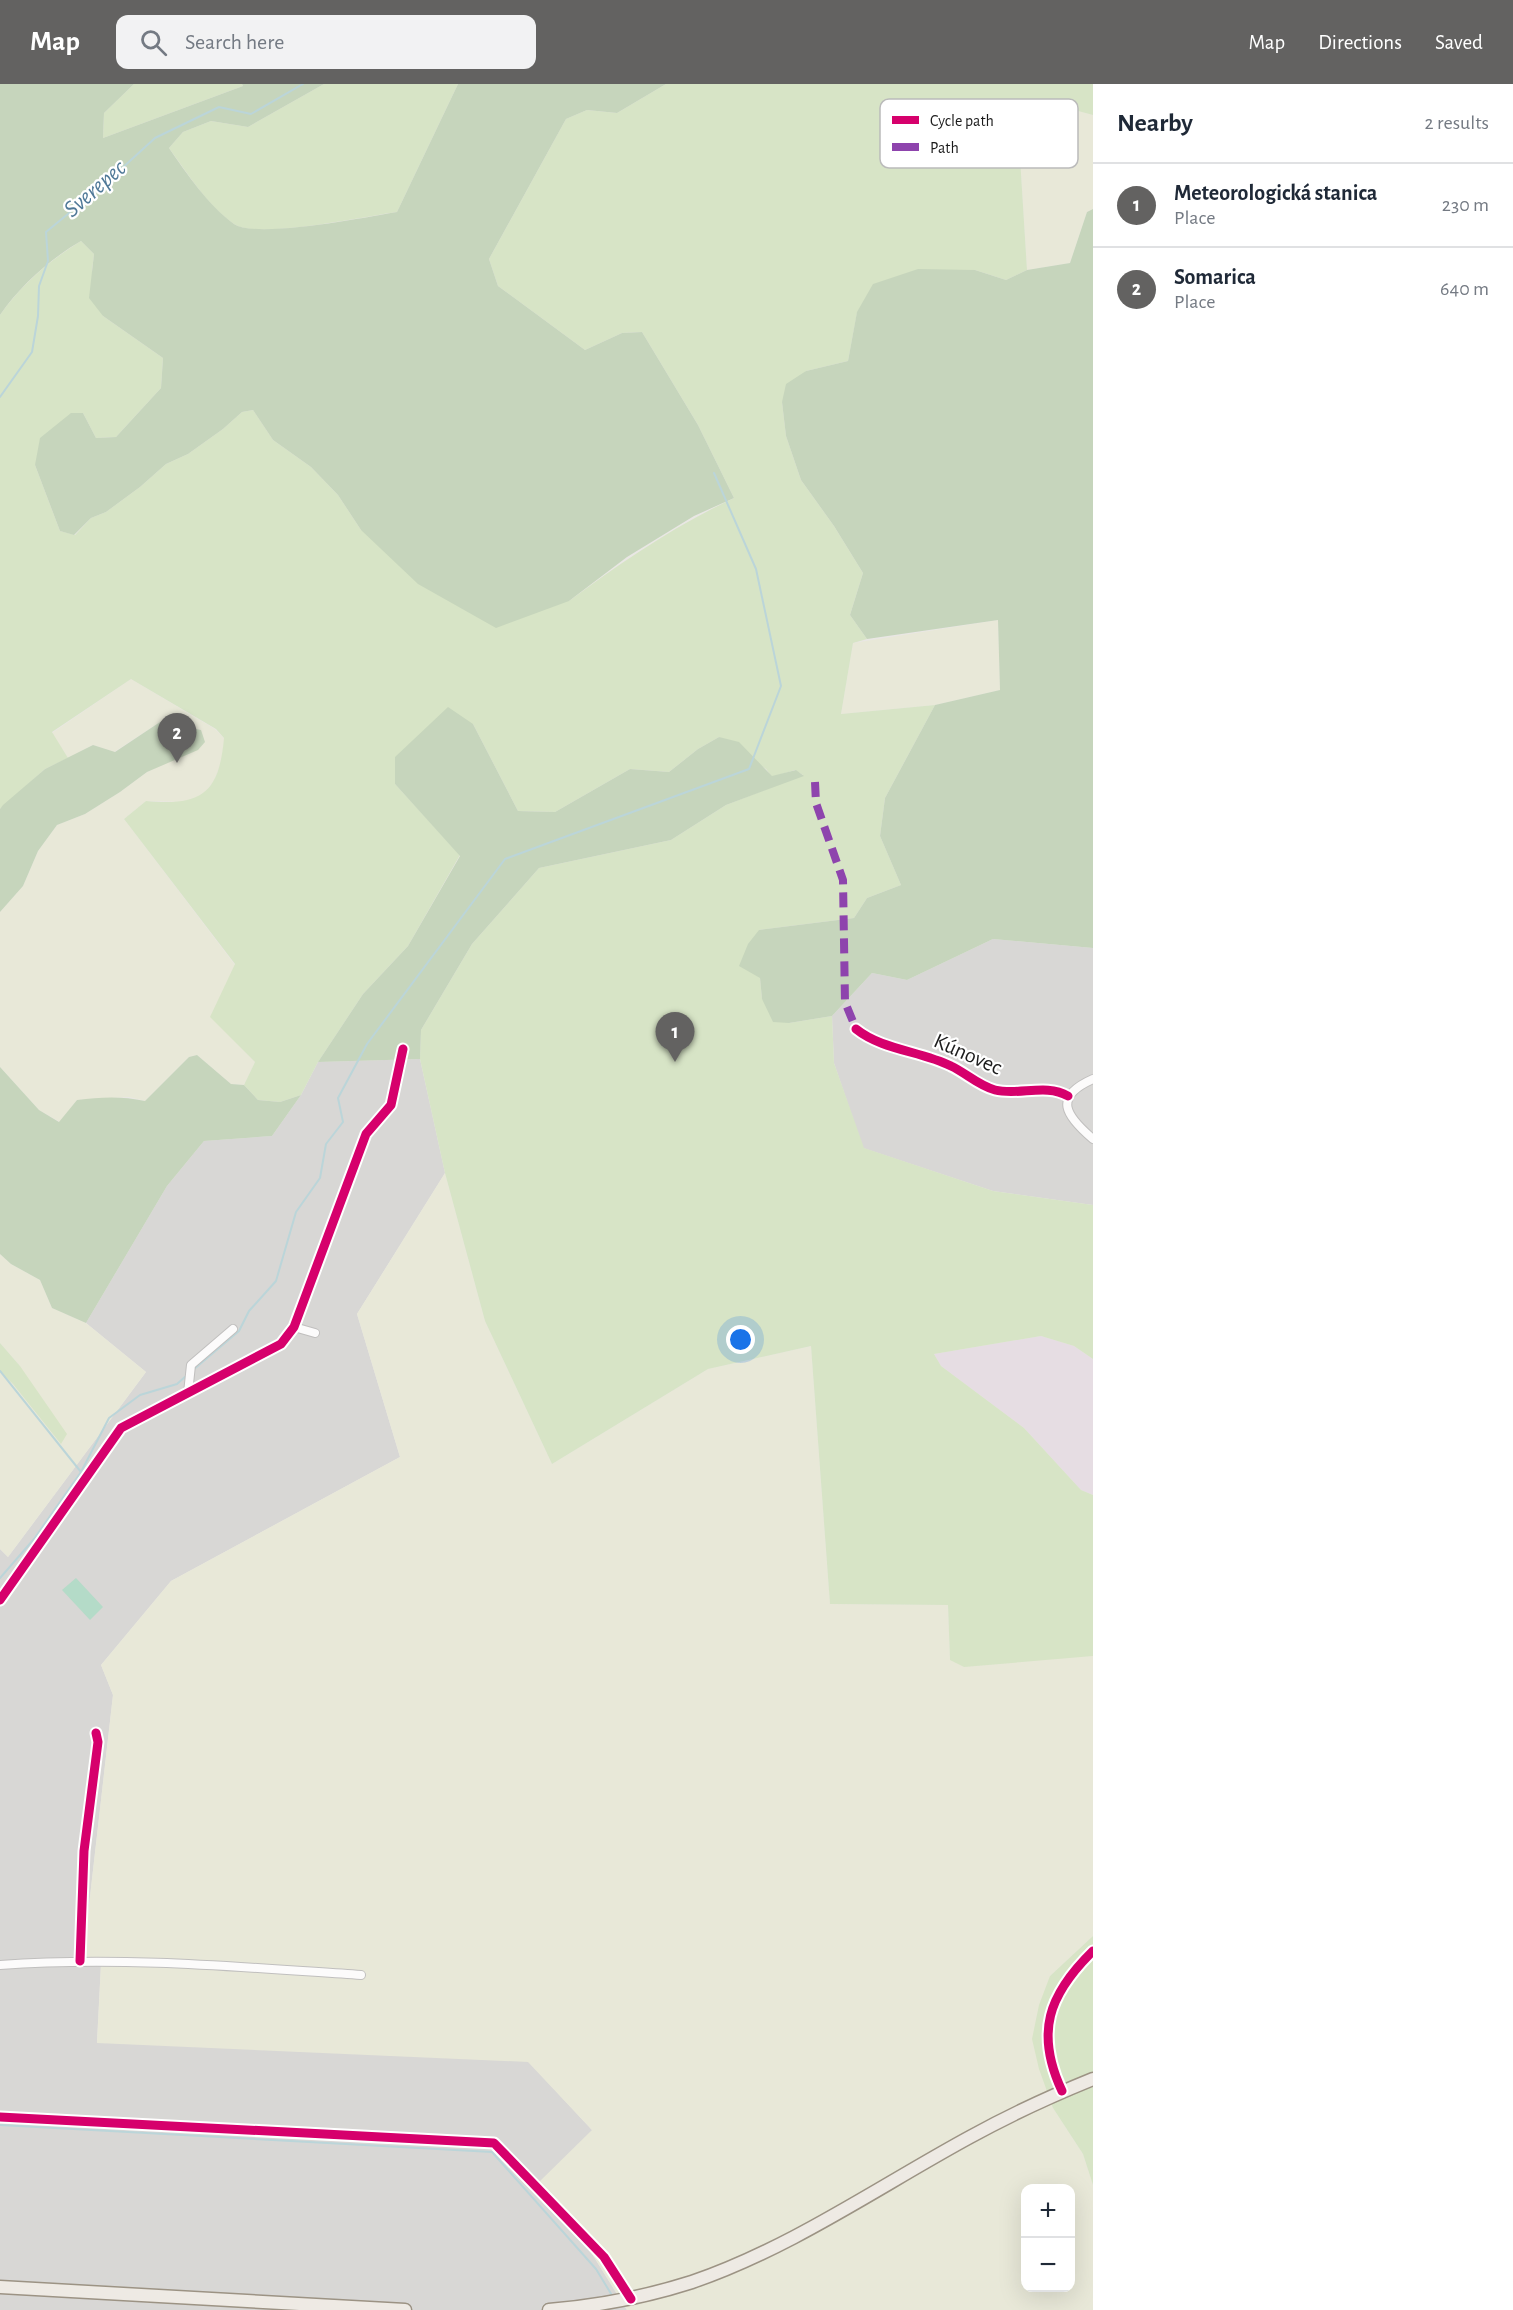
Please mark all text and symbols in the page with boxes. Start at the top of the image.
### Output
search box [116,15,536,69]
icon: search [137,26,170,59]
text: Map [30,28,80,56]
text: Search here [185,31,284,53]
text: Map [1249,32,1285,53]
text: Directions [1318,32,1402,53]
text: Saved [1435,32,1483,53]
legend [880,99,1078,168]
text: Nearby [1117,110,1193,136]
text: Cycle path [930,113,994,130]
text: 2 results [1425,113,1489,133]
text: Path [930,140,959,156]
water label: Sverepec [59,155,131,222]
text: Meteorologická stanica [1174,182,1377,204]
text: 1 [1133,195,1140,215]
text: 230 m [1442,195,1489,215]
text: Place [1174,208,1215,228]
text: Somarica [1174,266,1256,288]
text: 2 [1132,279,1141,299]
text: 640 m [1440,279,1489,299]
text: Place [1174,292,1215,312]
pin: 2 [158,714,196,763]
pin: 1 [656,1012,694,1062]
street label: Kúnovec [931,1029,1006,1079]
your location [726,1325,755,1354]
map controls [1021,2184,1075,2292]
button: + [1021,2184,1075,2238]
button: − [1021,2238,1075,2292]

